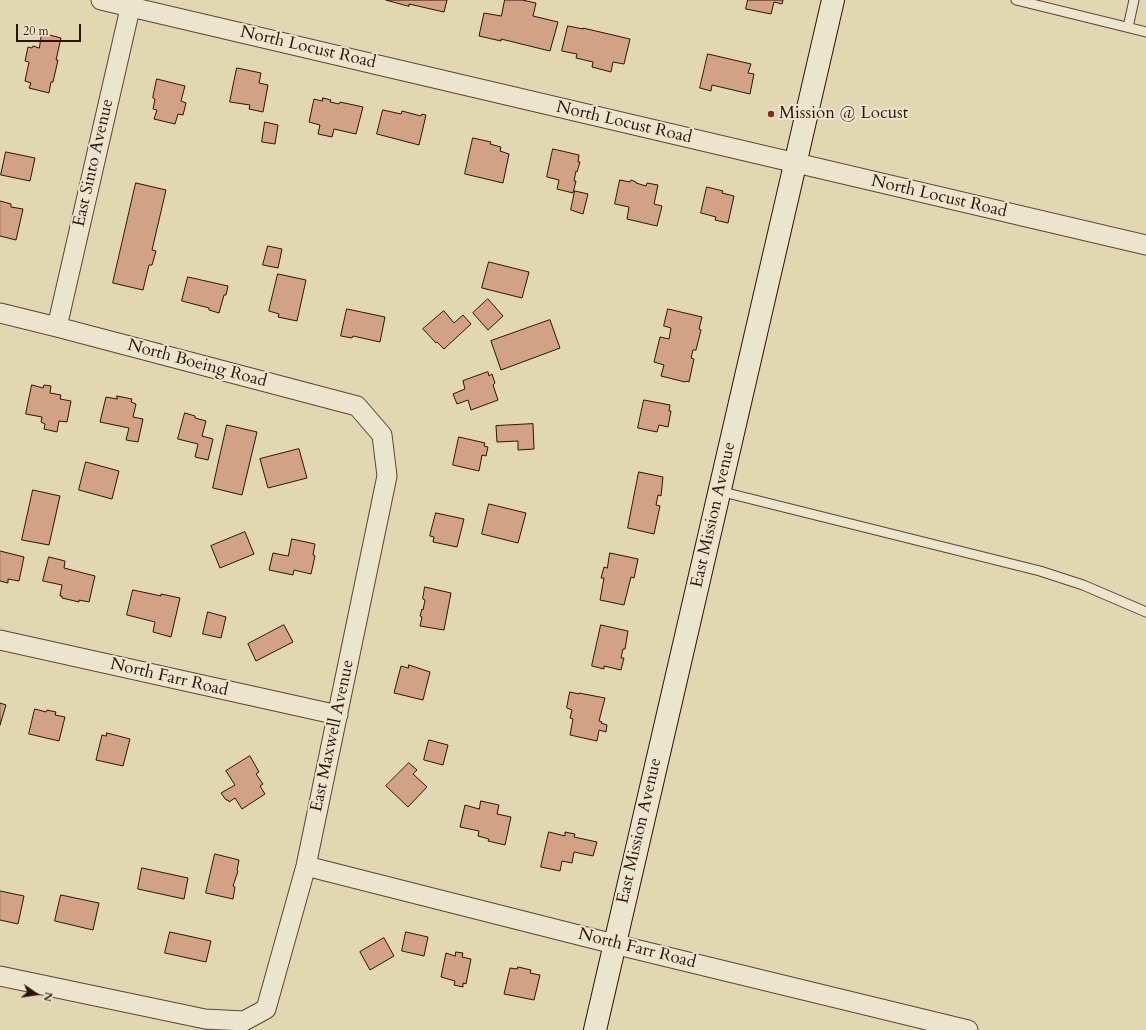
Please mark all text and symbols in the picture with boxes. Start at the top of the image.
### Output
scale bar [18,16,83,42]
street label: North Locust Road [238,22,378,74]
text: 20 m [23,23,49,39]
street label: East Sinto Avenue [69,97,119,229]
street label: North Locust Road [554,97,694,149]
place label: Mission @ Locust [779,104,908,124]
marker: Mission @ Locust [766,109,776,119]
street label: North Locust Road [869,171,1009,223]
street label: North Boeing Road [125,336,269,392]
street label: East Mission Avenue [687,440,741,590]
street label: North Farr Road [108,655,230,701]
street label: East Maxwell Avenue [307,658,359,814]
street label: East Mission Avenue [613,756,667,906]
street label: North Farr Road [576,925,698,973]
north arrow [16,974,56,1014]
text: N [40,990,57,1003]

